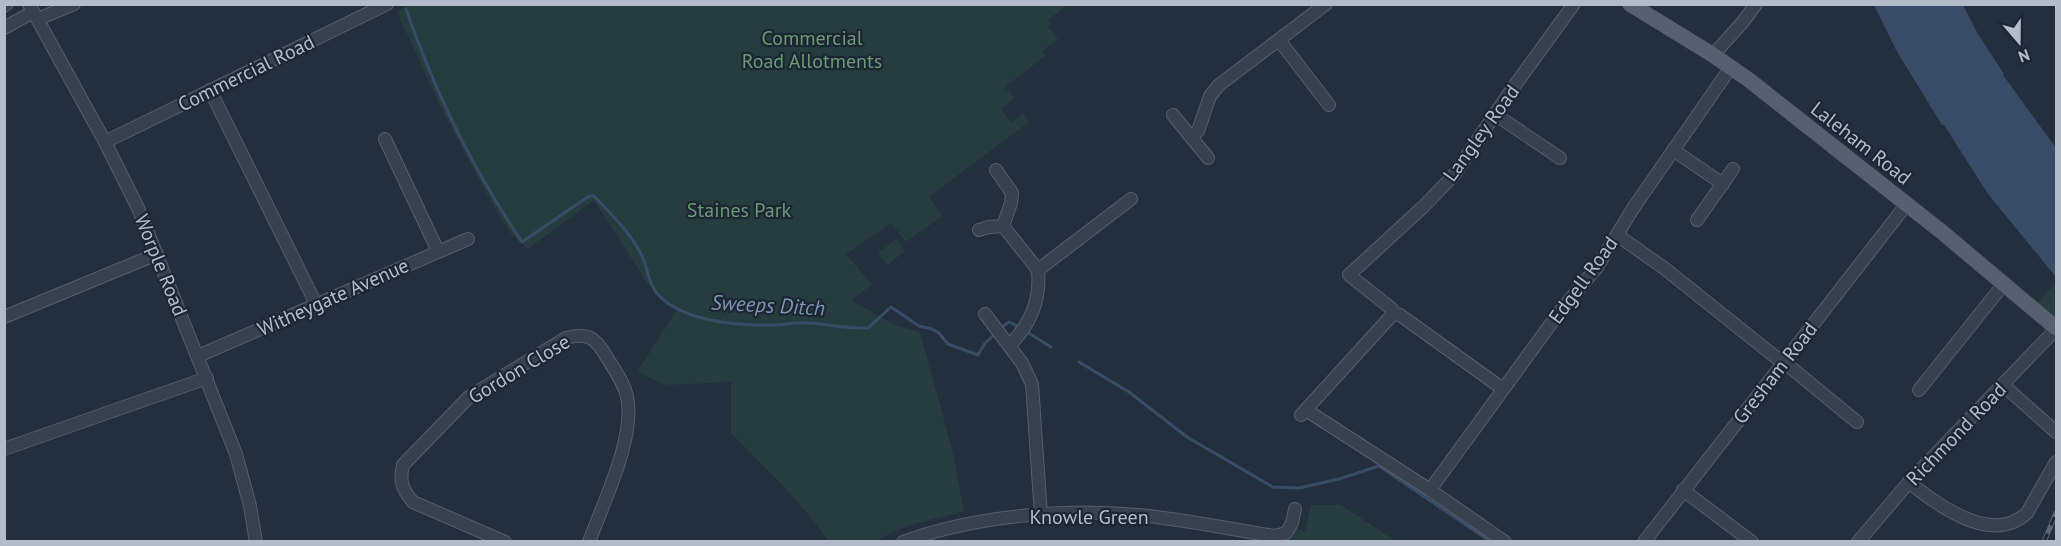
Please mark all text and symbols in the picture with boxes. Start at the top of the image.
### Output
north arrow [1989,12,2049,72]
park label: Commercial Road Allotments [742,25,882,74]
street label: Commercial Road [173,29,319,117]
text: N [2016,45,2032,67]
street label: Langley Road [1437,79,1525,187]
street label: Laleham Road [1805,96,1917,190]
park label: Staines Park [687,197,792,223]
street label: Worple Road [129,210,193,320]
street label: Edgell Road [1543,231,1623,329]
street label: Witheygate Avenue [253,252,413,342]
water label: Sweeps Ditch [710,289,826,321]
street label: Gresham Road [1727,317,1823,429]
street label: Gordon Close [463,328,575,410]
street label: Richmond Road [1900,377,2012,491]
street label: Knowle Green [1029,504,1149,530]

